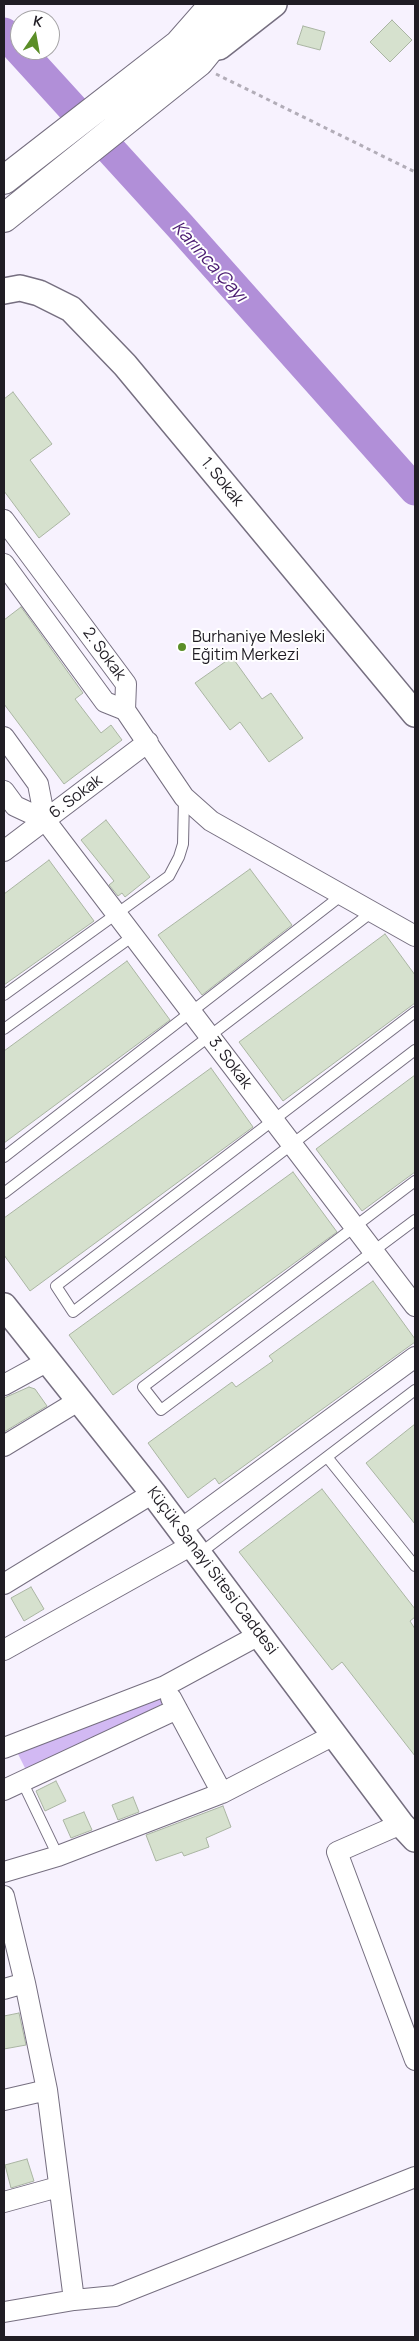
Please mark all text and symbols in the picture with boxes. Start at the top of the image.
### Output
north arrow [10,10,60,60]
text: K [32,11,44,31]
water label: Karınca Çayı [167,217,251,307]
street label: 1. Sokak [197,454,247,510]
street label: 2. Sokak [78,624,130,684]
place label: Burhaniye Mesleki Eğitim Merkezi [192,628,325,666]
marker: Burhaniye Mesleki Eğitim Merkezi [176,641,188,653]
street label: 6. Sokak [46,771,106,823]
street label: 3. Sokak [204,1033,256,1093]
street label: Küçük Sanayi Sitesi Caddesi [143,1483,281,1659]

